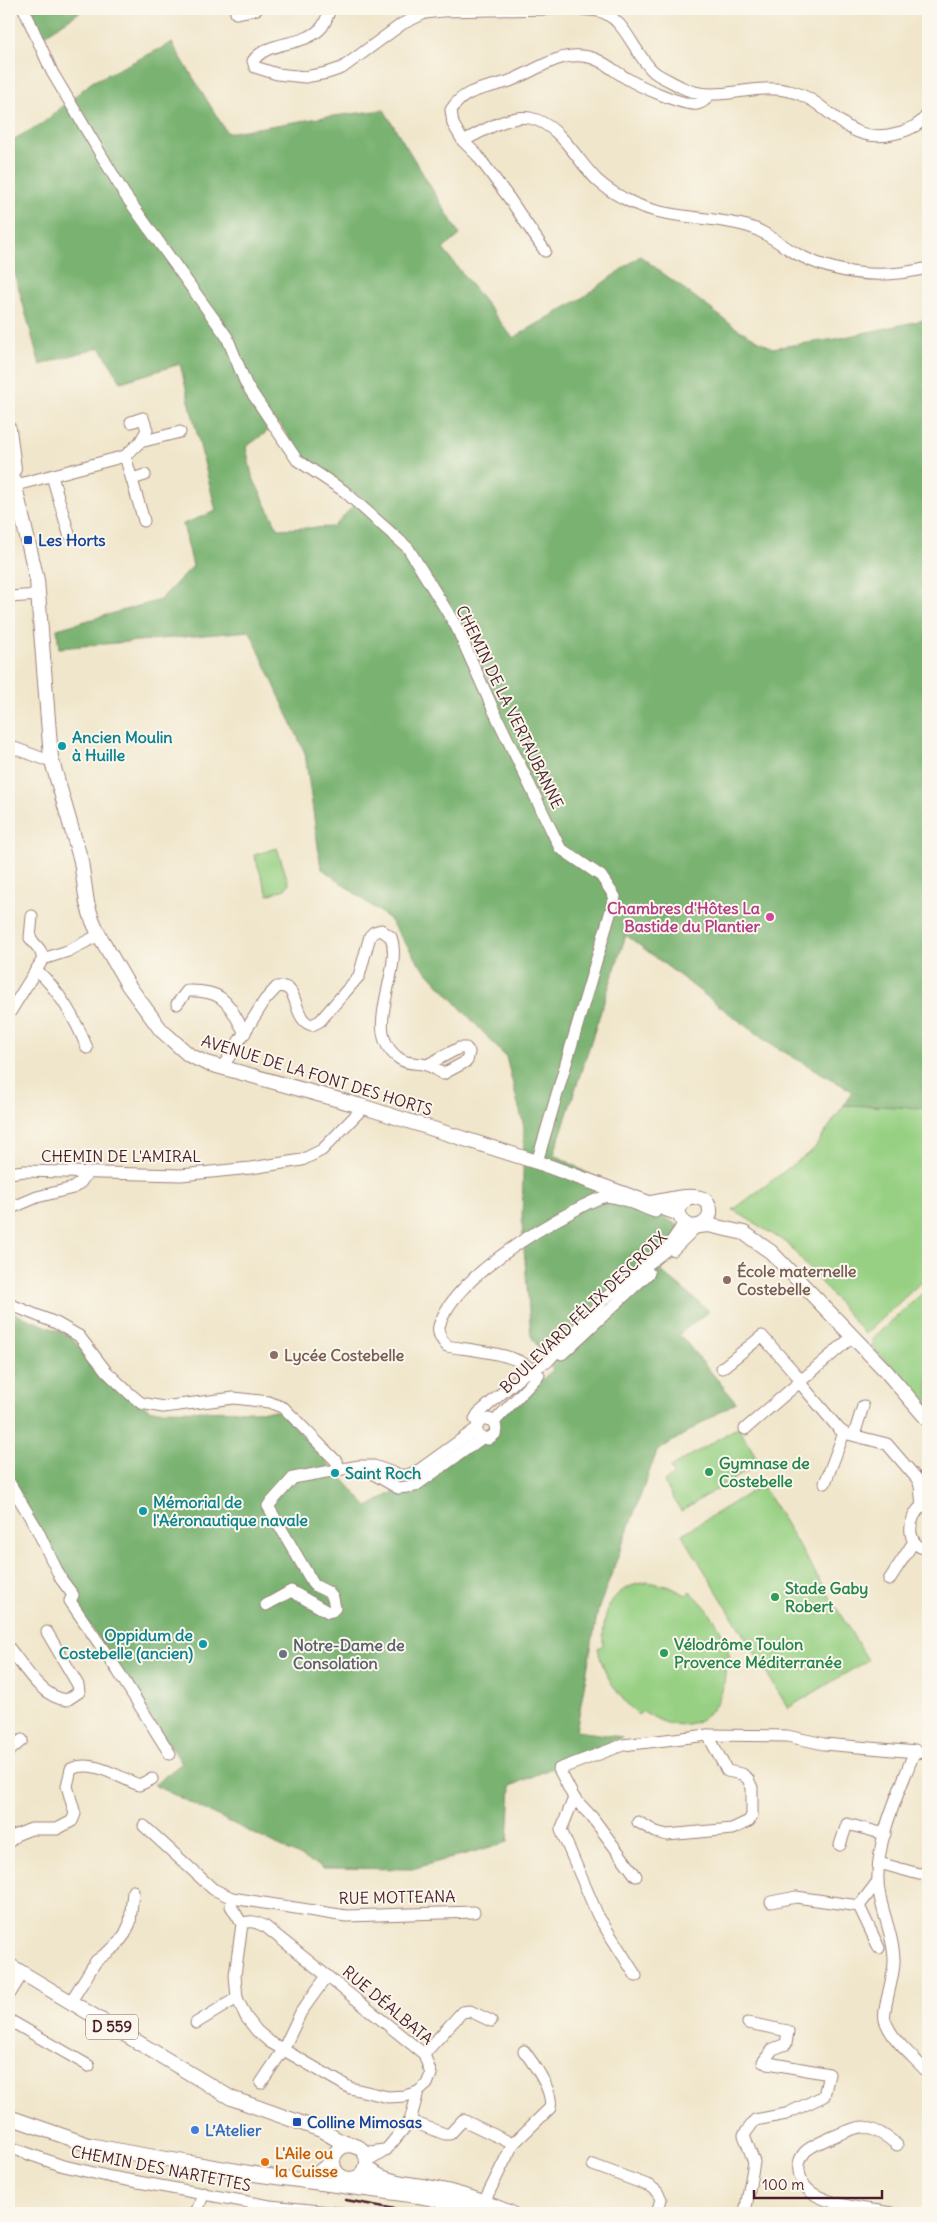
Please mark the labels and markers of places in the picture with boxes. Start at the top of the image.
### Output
place label: Les Horts [38,530,106,550]
marker: Les Horts [22,534,34,546]
place label: Ancien Moulin à Huille [72,727,173,765]
marker: Ancien Moulin à Huille [56,740,68,752]
place label: Chambres d'Hôtes La Bastide du Plantier [607,898,760,936]
marker: Chambres d'Hôtes La Bastide du Plantier [764,911,776,923]
place label: École maternelle Costebelle [737,1261,857,1299]
marker: École maternelle Costebelle [721,1274,733,1286]
place label: Lycée Costebelle [284,1345,405,1366]
marker: Lycée Costebelle [268,1349,280,1361]
place label: Gymnase de Costebelle [719,1453,810,1491]
place label: Saint Roch [345,1463,421,1483]
marker: Gymnase de Costebelle [703,1466,715,1478]
marker: Saint Roch [329,1467,341,1479]
place label: Mémorial de l'Aéronautique navale [153,1492,308,1531]
marker: Mémorial de l'Aéronautique navale [137,1505,149,1517]
place label: Stade Gaby Robert [785,1578,868,1616]
marker: Stade Gaby Robert [769,1591,781,1603]
place label: Oppidum de Costebelle (ancien) [59,1625,193,1664]
place label: Vélodrôme Toulon Provence Méditerranée [674,1634,842,1672]
place label: Notre-Dame de Consolation [293,1635,405,1673]
marker: Oppidum de Costebelle (ancien) [197,1638,209,1650]
marker: Vélodrôme Toulon Provence Méditerranée [658,1647,670,1659]
marker: Notre-Dame de Consolation [277,1648,289,1660]
place label: Colline Mimosas [307,2112,422,2132]
marker: Colline Mimosas [291,2116,303,2128]
place label: L’Atelier [205,2120,262,2140]
marker: L’Atelier [189,2124,201,2136]
place label: L'Aile ou la Cuisse [275,2143,338,2181]
marker: L'Aile ou la Cuisse [259,2156,271,2168]

